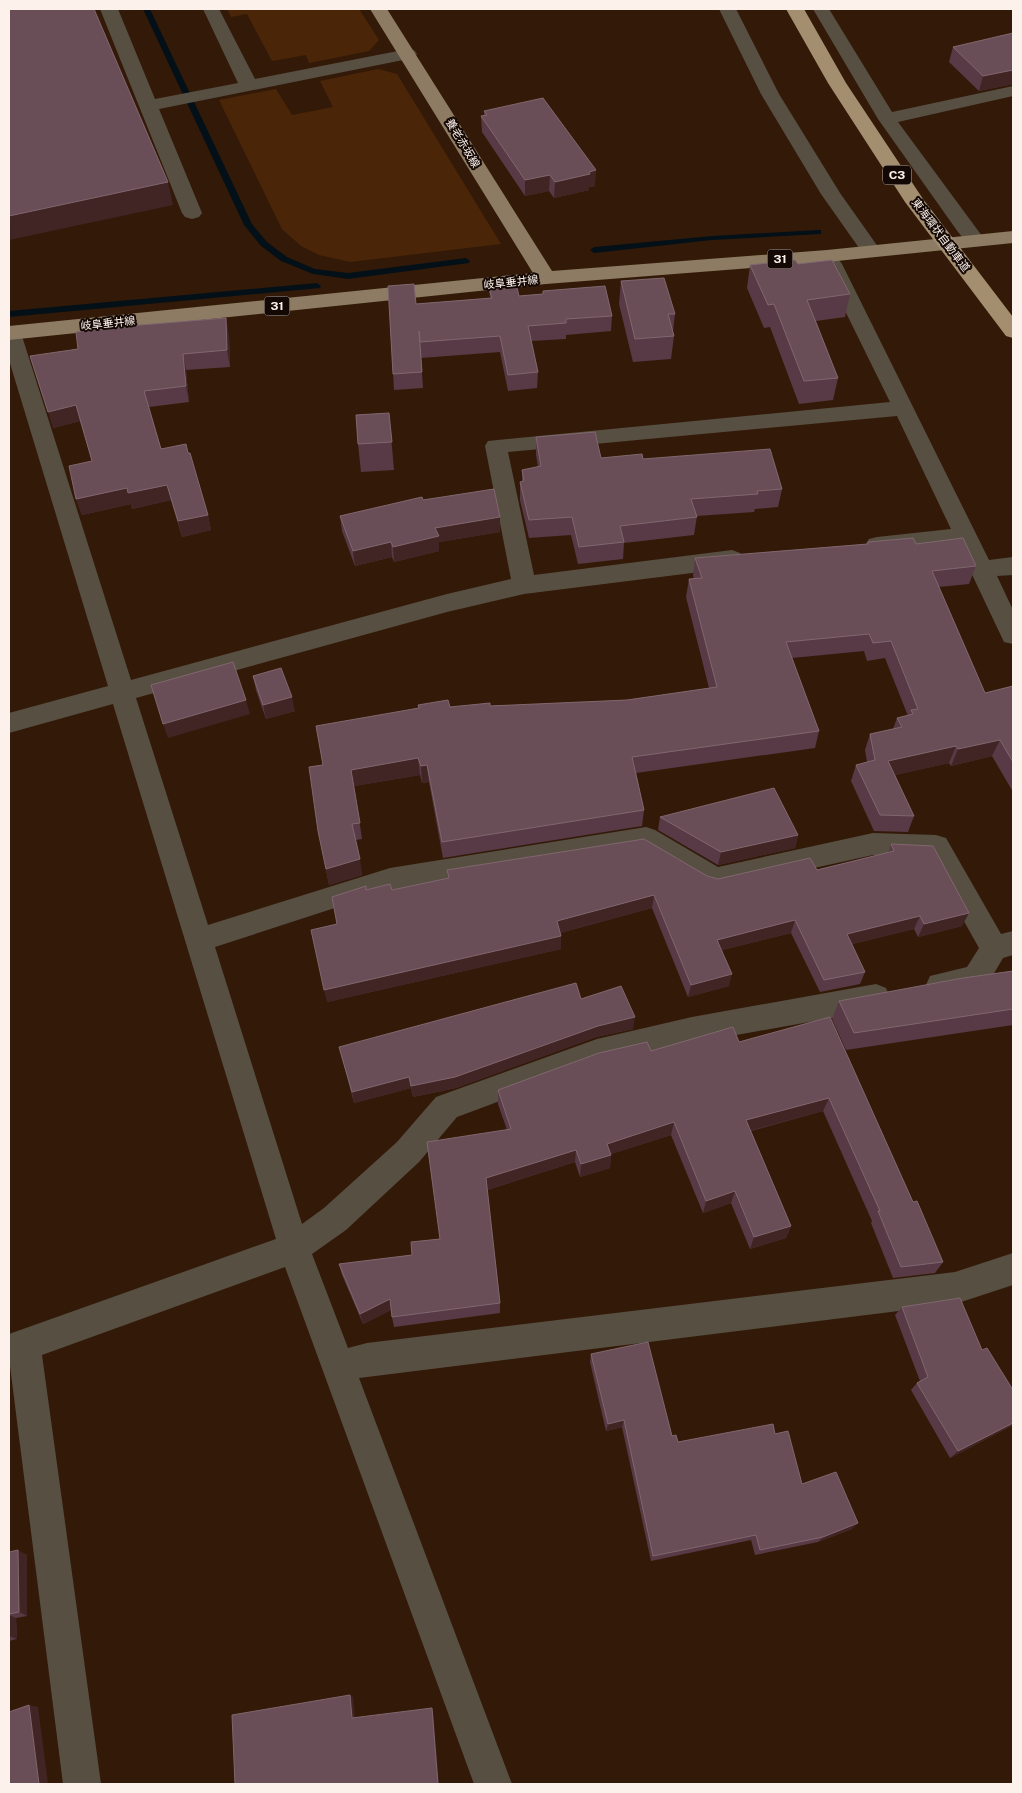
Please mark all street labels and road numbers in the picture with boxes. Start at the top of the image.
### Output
street label: 養老赤坂線 [444,116,482,170]
road number: C3 [883,166,911,184]
street label: 東海環状自動車道 [910,196,972,274]
road number: 31 [768,250,792,268]
street label: 岐阜垂井線 [483,273,539,291]
road number: 31 [264,296,290,316]
street label: 岐阜垂井線 [80,314,136,332]

